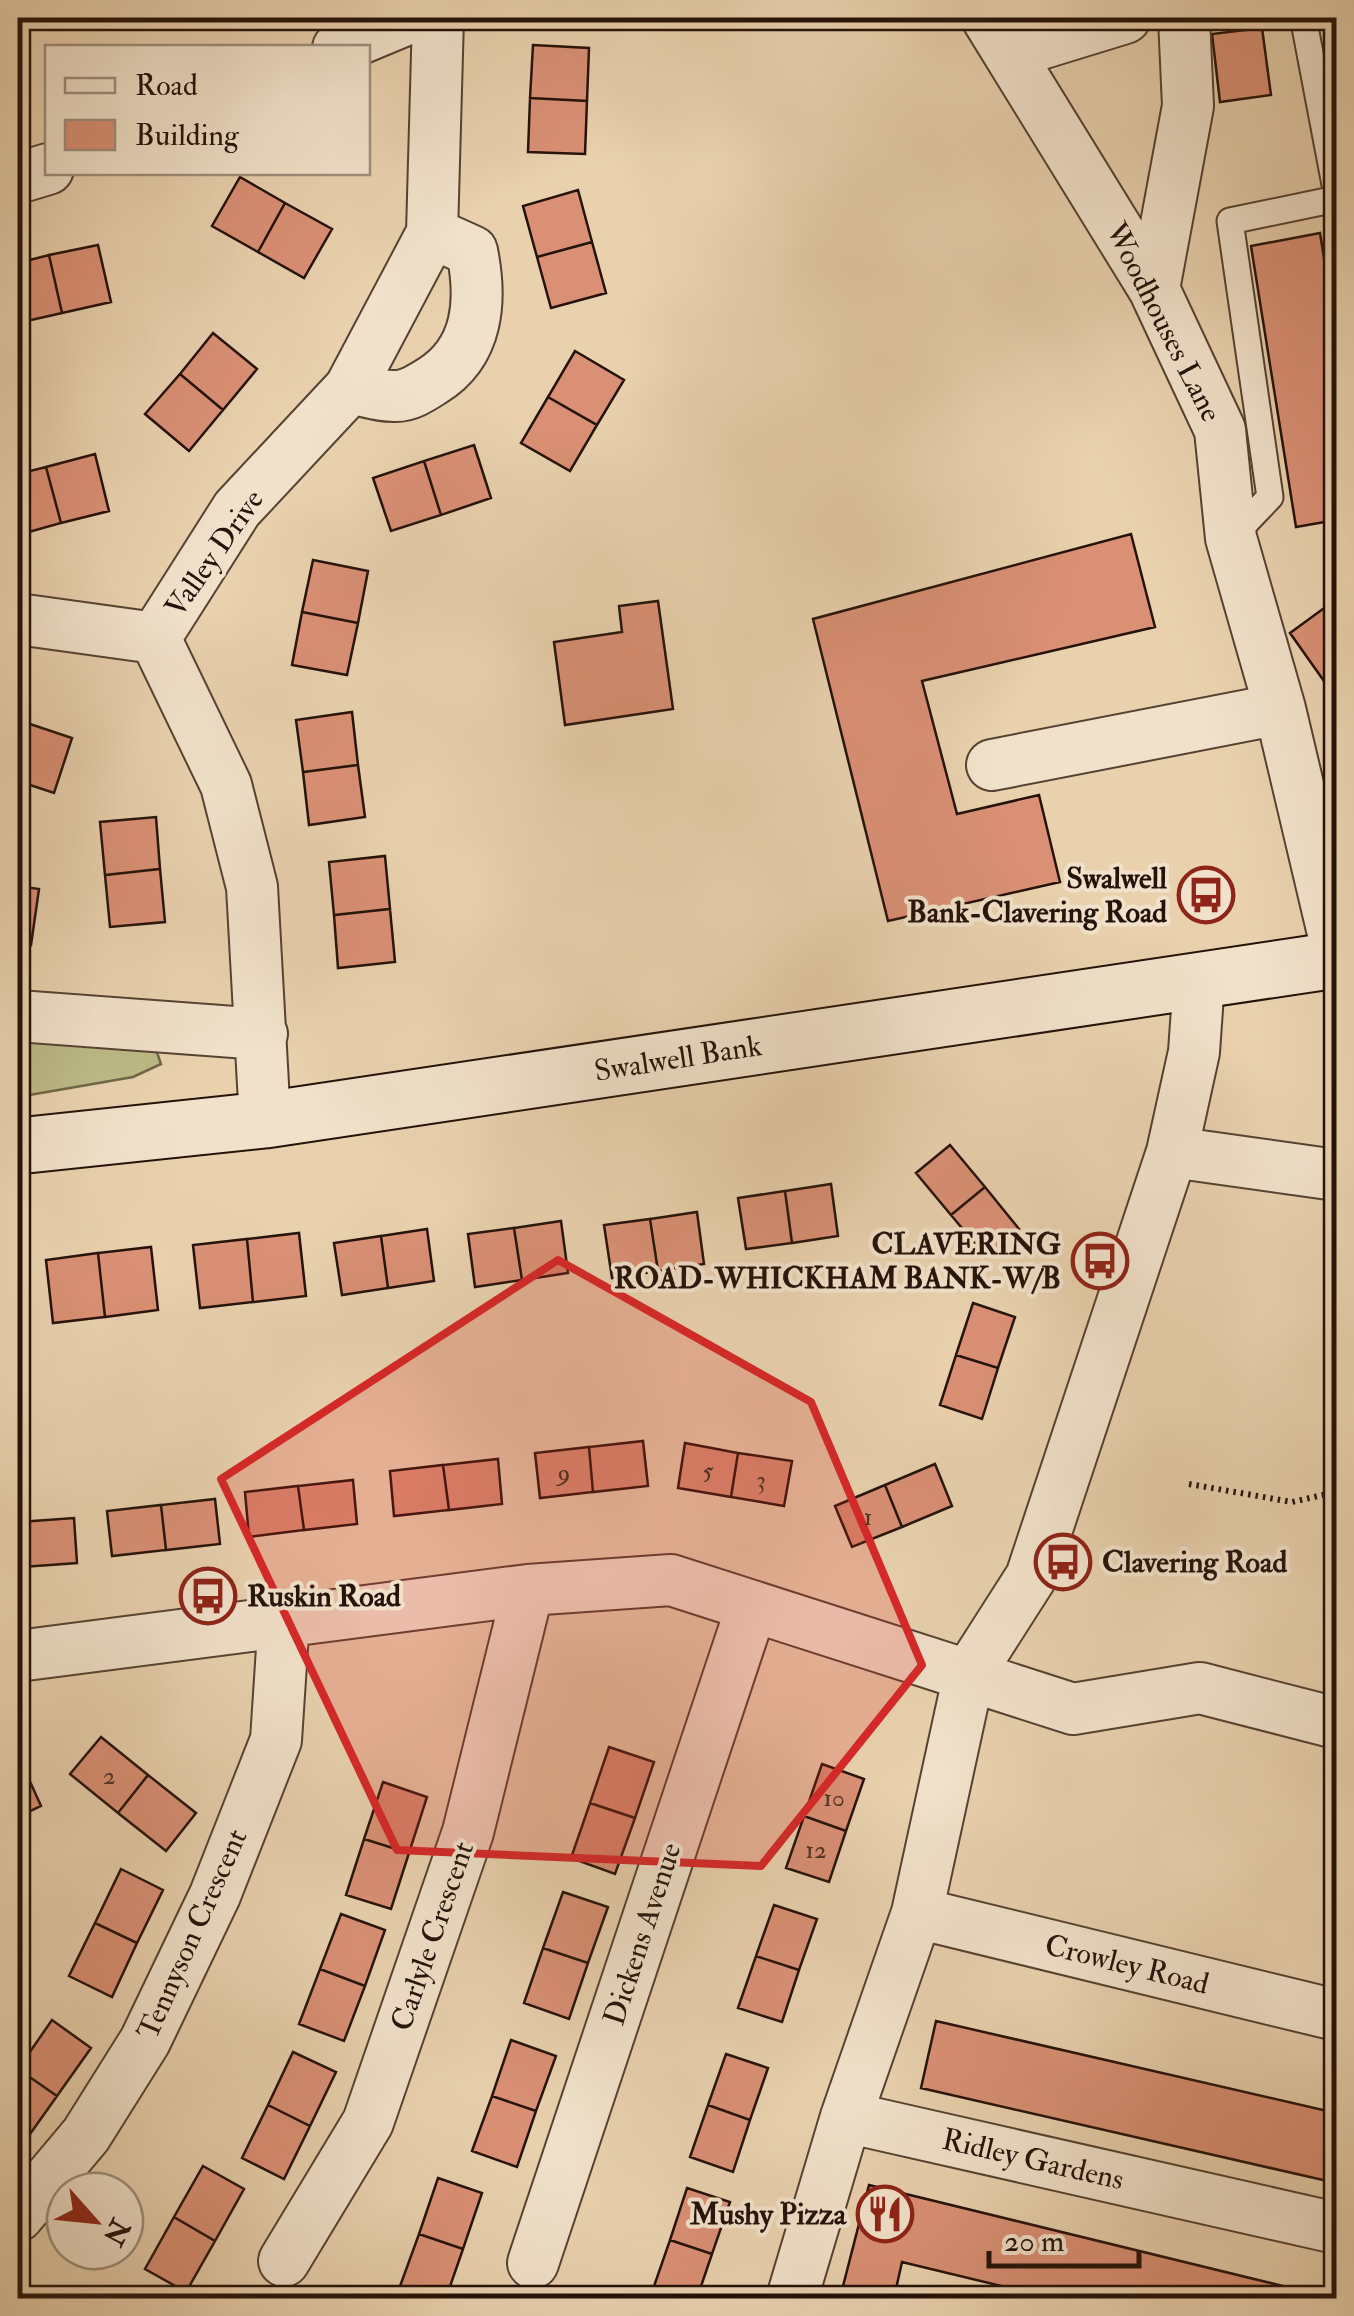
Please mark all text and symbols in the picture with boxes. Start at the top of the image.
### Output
legend [45,45,370,175]
text: Road [135,67,198,104]
text: Building [135,117,240,154]
street label: Woodhouses Lane [1097,216,1230,428]
street label: Valley Drive [157,482,272,624]
place label: Swalwell Bank-Clavering Road [907,860,1167,931]
bus stop icon: Swalwell Bank-Clavering Road [1176,865,1236,925]
street label: Swalwell Bank [592,1027,764,1090]
place label: CLAVERING ROAD-WHICKHAM BANK-W/B [614,1226,1061,1297]
bus stop icon: CLAVERING ROAD-WHICKHAM BANK-W/B [1070,1231,1130,1291]
house number: 5 [703,1456,714,1487]
house number: 9 [556,1458,570,1489]
house number: 3 [756,1465,766,1496]
house number: 1 [864,1502,872,1533]
bus stop icon: Clavering Road [1033,1532,1093,1592]
place label: Clavering Road [1102,1544,1287,1581]
bus stop icon: Ruskin Road [178,1566,238,1626]
place label: Ruskin Road [247,1578,401,1615]
house number: 2 [103,1761,115,1792]
house number: 10 [823,1783,845,1814]
street label: Tennyson Crescent [129,1823,256,2045]
house number: 12 [805,1835,827,1866]
street label: Carlyle Crescent [383,1837,482,2036]
street label: Dickens Avenue [596,1838,689,2030]
street label: Crowley Road [1041,1926,1213,2003]
street label: Ridley Gardens [938,2121,1127,2198]
north arrow [45,2171,145,2271]
restaurant icon: Mushy Pizza [855,2184,915,2244]
place label: Mushy Pizza [689,2196,848,2233]
scale bar [989,2206,1139,2268]
text: N [94,2212,138,2252]
text: 20 m [1004,2223,1064,2260]

